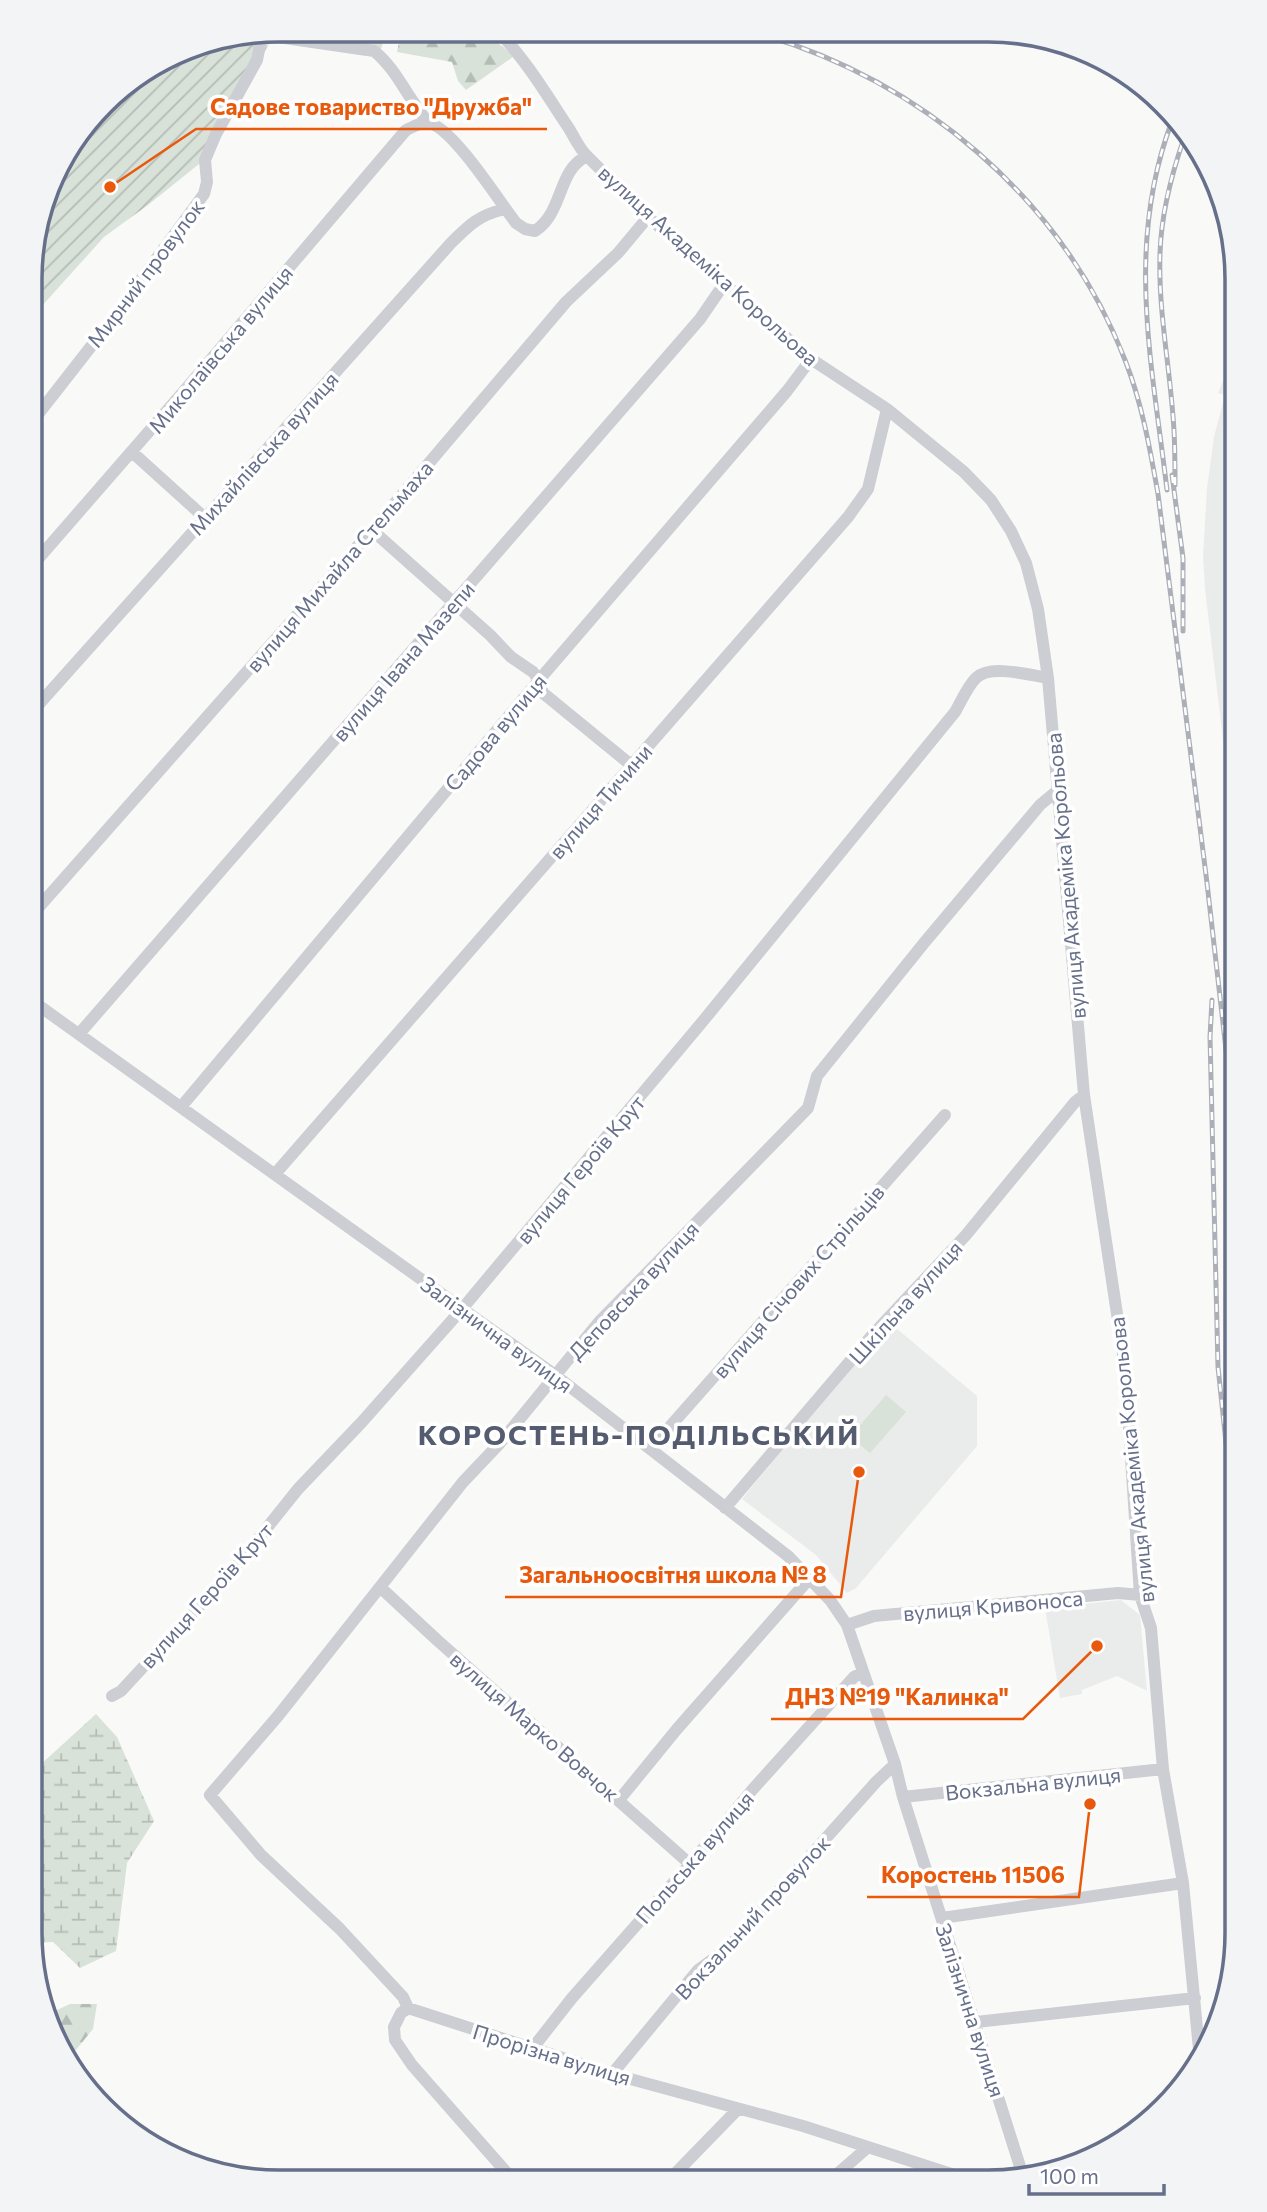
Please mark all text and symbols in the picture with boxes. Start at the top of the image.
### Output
callout: Садове товариство "Дружба" [196,85,547,129]
text: Садове товариство "Дружба" [210,92,532,120]
street label: вулиця Академіка Корольова [594,160,824,370]
street label: Мирний провулок [81,194,209,352]
street label: Миколаївська вулиця [143,260,297,438]
street label: Михайлівська вулиця [183,366,343,540]
street label: вулиця Михайла Стельмаха [240,455,438,677]
street label: вулиця Івана Мазепи [327,576,479,746]
street label: Садова вулиця [439,668,551,796]
street label: вулиця Академіка Корольова [1040,732,1090,1020]
street label: вулиця Тичини [543,739,657,863]
street label: вулиця Героїв Крут [511,1090,650,1248]
street label: вулиця Січових Стрільців [707,1179,889,1383]
street label: Деповська вулиця [563,1216,703,1364]
street label: Шкільна вулиця [843,1235,967,1369]
street label: Залізнична вулиця [416,1271,578,1397]
street label: вулиця Академіка Корольова [1104,1316,1158,1604]
district label: КОРОСТЕНЬ-ПОДІЛЬСЬКИЙ [418,1417,860,1451]
street label: вулиця Героїв Крут [134,1517,278,1673]
callout: Загальноосвітня школа № 8 [505,1553,841,1597]
text: Загальноосвітня школа № 8 [519,1560,827,1588]
street label: вулиця Кривоноса [902,1585,1084,1625]
street label: вулиця Марко Вовчок [446,1646,624,1806]
callout: ДНЗ №19 "Калинка" [771,1675,1023,1719]
text: ДНЗ №19 "Калинка" [785,1682,1009,1710]
street label: Вокзальна вулиця [944,1761,1122,1805]
street label: Польська вулиця [630,1786,758,1928]
street label: Вокзальний провулок [669,1830,835,2004]
callout: Коростень 11506 [867,1853,1079,1897]
text: Коростень 11506 [881,1860,1065,1888]
street label: Залізнична вулиця [931,1920,1011,2100]
street label: Прорізна вулиця [470,2018,634,2090]
scale bar [1029,2152,1164,2196]
text: 100 m [1040,2163,1099,2188]

